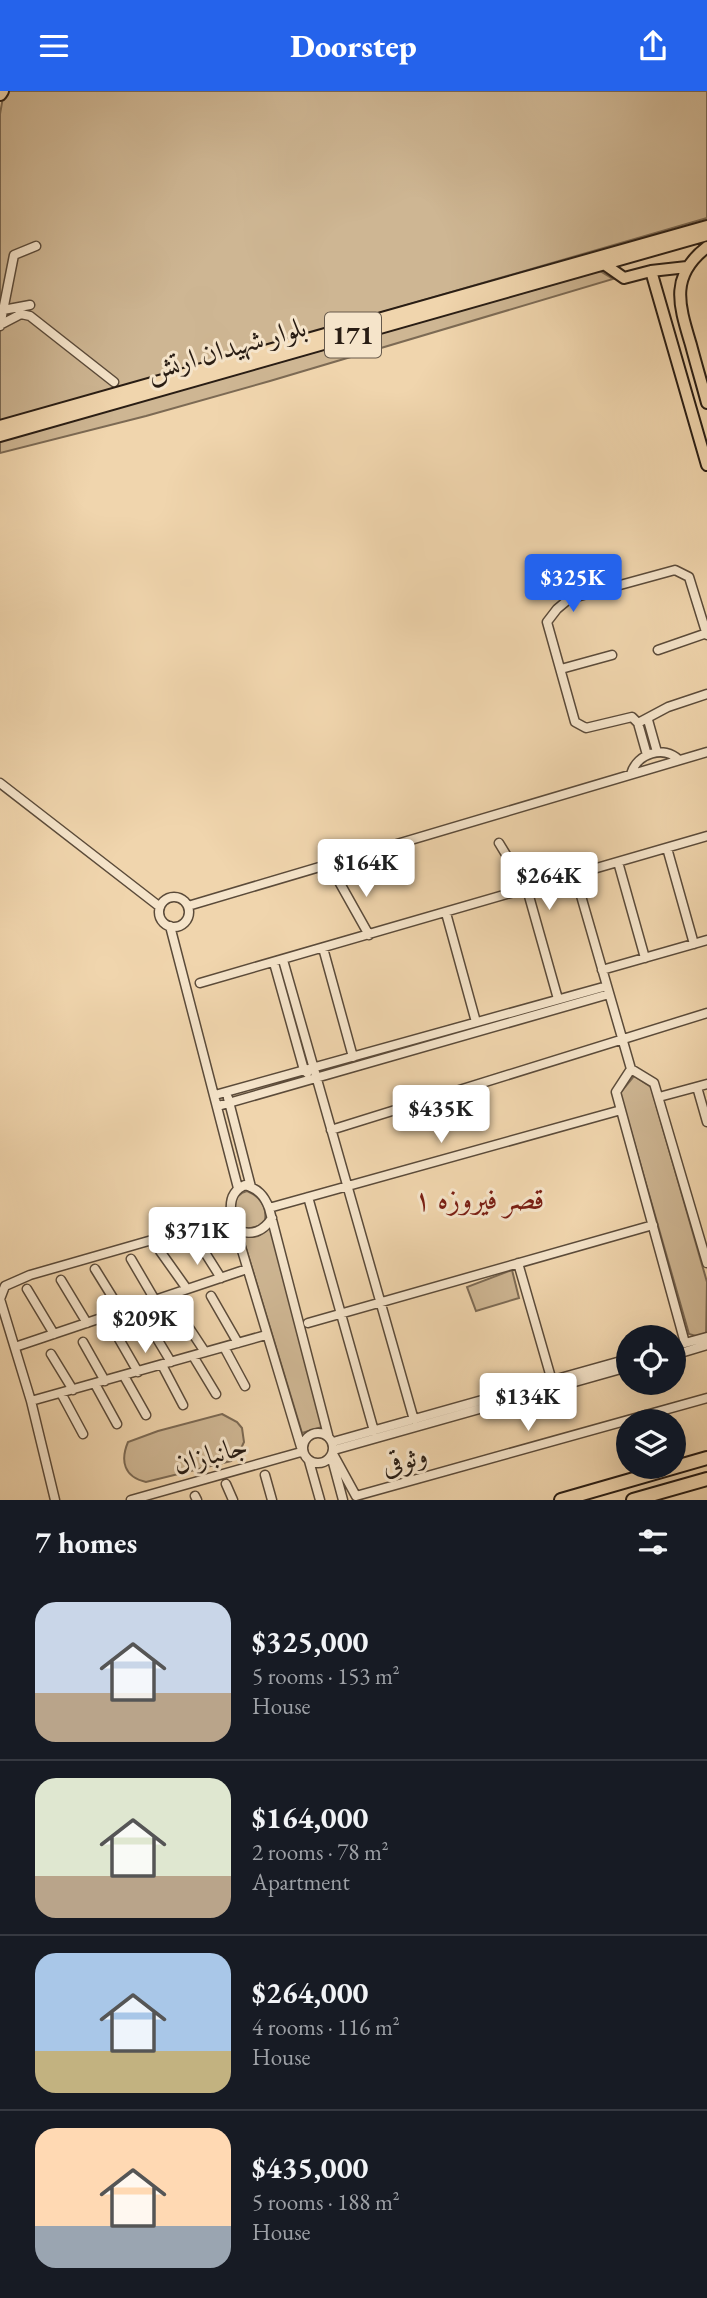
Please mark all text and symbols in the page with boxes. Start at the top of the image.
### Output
text: Doorstep [290,25,417,67]
icon: menu [35,27,73,65]
icon: share [634,27,672,65]
street label: بلوار شهیدان ارتش [142,308,310,389]
road number: 171 [325,312,381,357]
pin: $325K [524,554,622,614]
text: $325K [541,562,605,592]
pin: $164K [317,839,415,899]
text: $164K [334,847,398,877]
pin: $264K [500,853,598,912]
text: $264K [517,860,581,890]
pin: $435K [392,1086,490,1145]
text: $435K [409,1093,473,1123]
district label: قصر فیروزه ۱ [414,1179,544,1219]
pin: $371K [148,1207,246,1267]
text: $371K [165,1215,229,1245]
pin: $209K [96,1295,194,1355]
text: $209K [113,1303,177,1333]
map controls [616,1325,686,1479]
button: locate [616,1325,686,1395]
pin: $134K [479,1373,577,1433]
text: $134K [496,1381,560,1411]
button: layers [616,1409,686,1479]
street label: جانبازان [169,1426,251,1482]
street label: وثوقی [377,1435,431,1483]
text: 7 homes [35,1523,137,1562]
icon: filters [634,1523,672,1561]
text: $325,000 [252,1622,368,1661]
icon: home [91,1630,175,1714]
text: 5 rooms · 153 m² [252,1661,400,1691]
text: House [252,1691,311,1721]
text: $164,000 [252,1798,368,1837]
icon: home [91,1806,175,1890]
text: 2 rooms · 78 m² [252,1837,389,1867]
text: Apartment [252,1867,350,1897]
text: $264,000 [252,1973,368,2012]
icon: home [91,1981,175,2065]
text: 4 rooms · 116 m² [252,2012,400,2042]
text: House [252,2042,311,2072]
text: $435,000 [252,2148,368,2187]
icon: home [91,2156,175,2240]
text: 5 rooms · 188 m² [252,2187,400,2217]
text: House [252,2217,311,2247]

